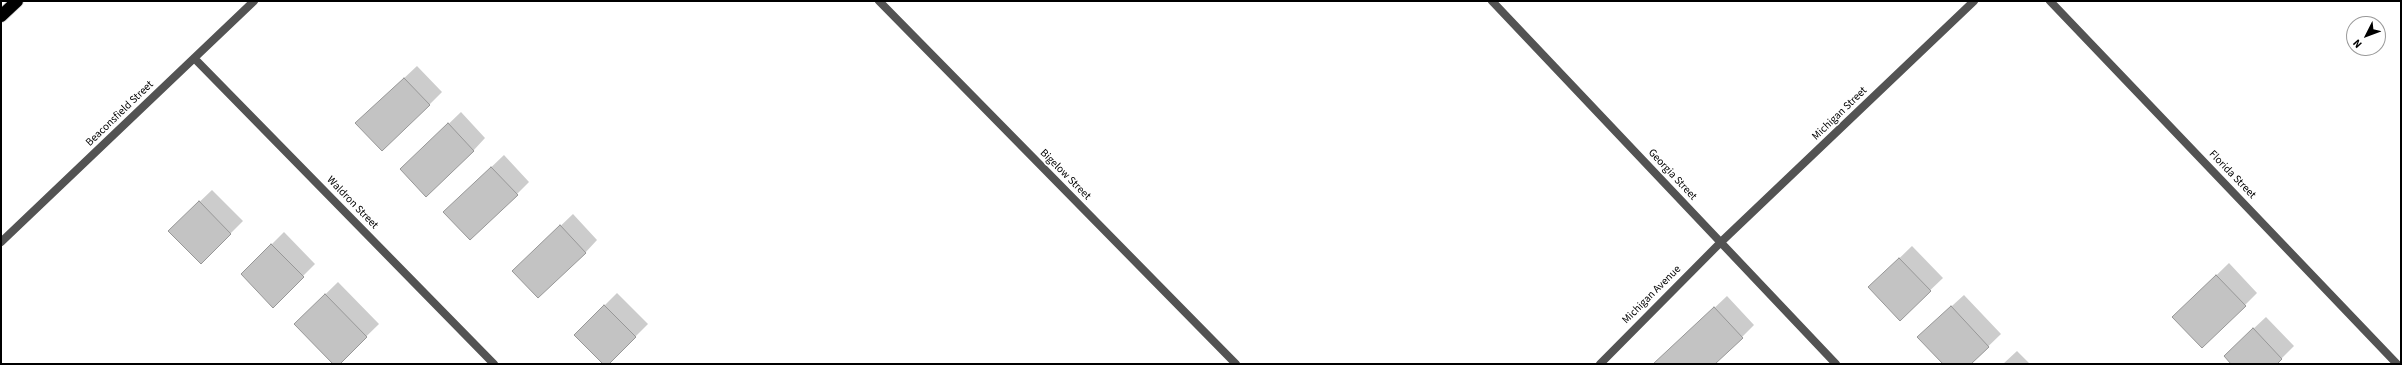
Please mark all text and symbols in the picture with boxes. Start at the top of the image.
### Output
north arrow [2346,16,2386,56]
text: N [2349,36,2365,51]
street label: Beaconsfield Street [84,78,156,150]
street label: Michigan Street [1810,85,1870,143]
street label: Bigelow Street [1037,147,1093,203]
street label: Georgia Street [1645,147,1699,203]
street label: Florida Street [2206,148,2258,202]
street label: Waldron Street [324,174,380,232]
street label: Michigan Avenue [1620,263,1684,327]

